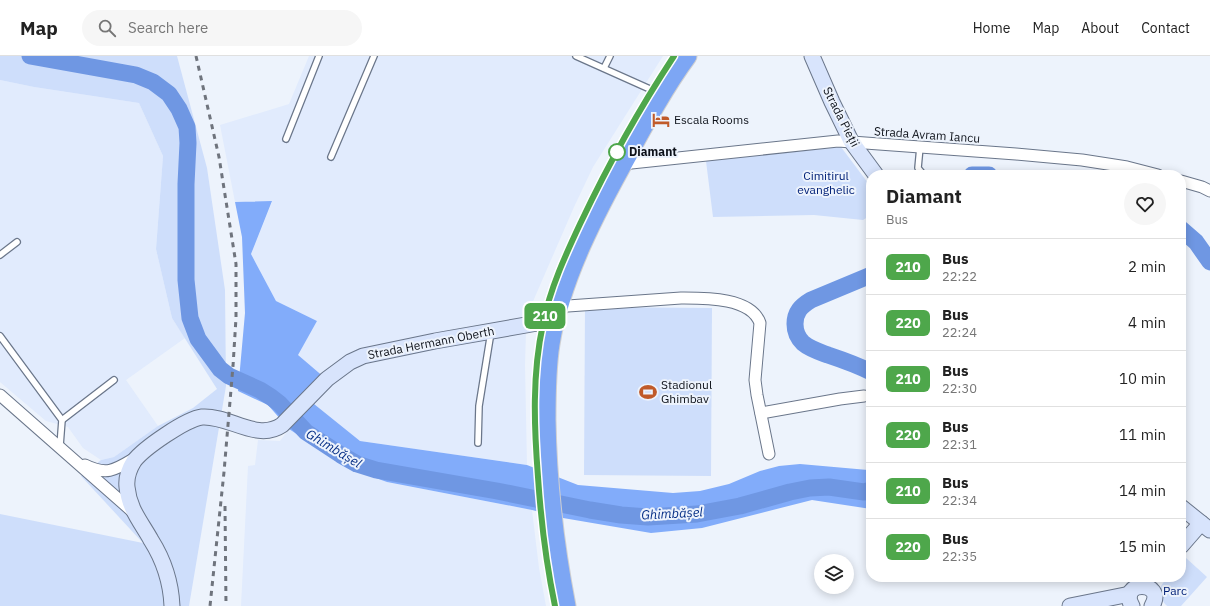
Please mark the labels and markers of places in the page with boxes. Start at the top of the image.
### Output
hotel icon: Escala Rooms [651,110,671,130]
place label: Escala Rooms [674,112,749,127]
marker: Diamant [608,143,626,161]
place label: Diamant [629,144,677,159]
place label: Stadionul Ghimbav [661,377,712,406]
sports icon: Stadionul Ghimbav [638,382,658,402]

